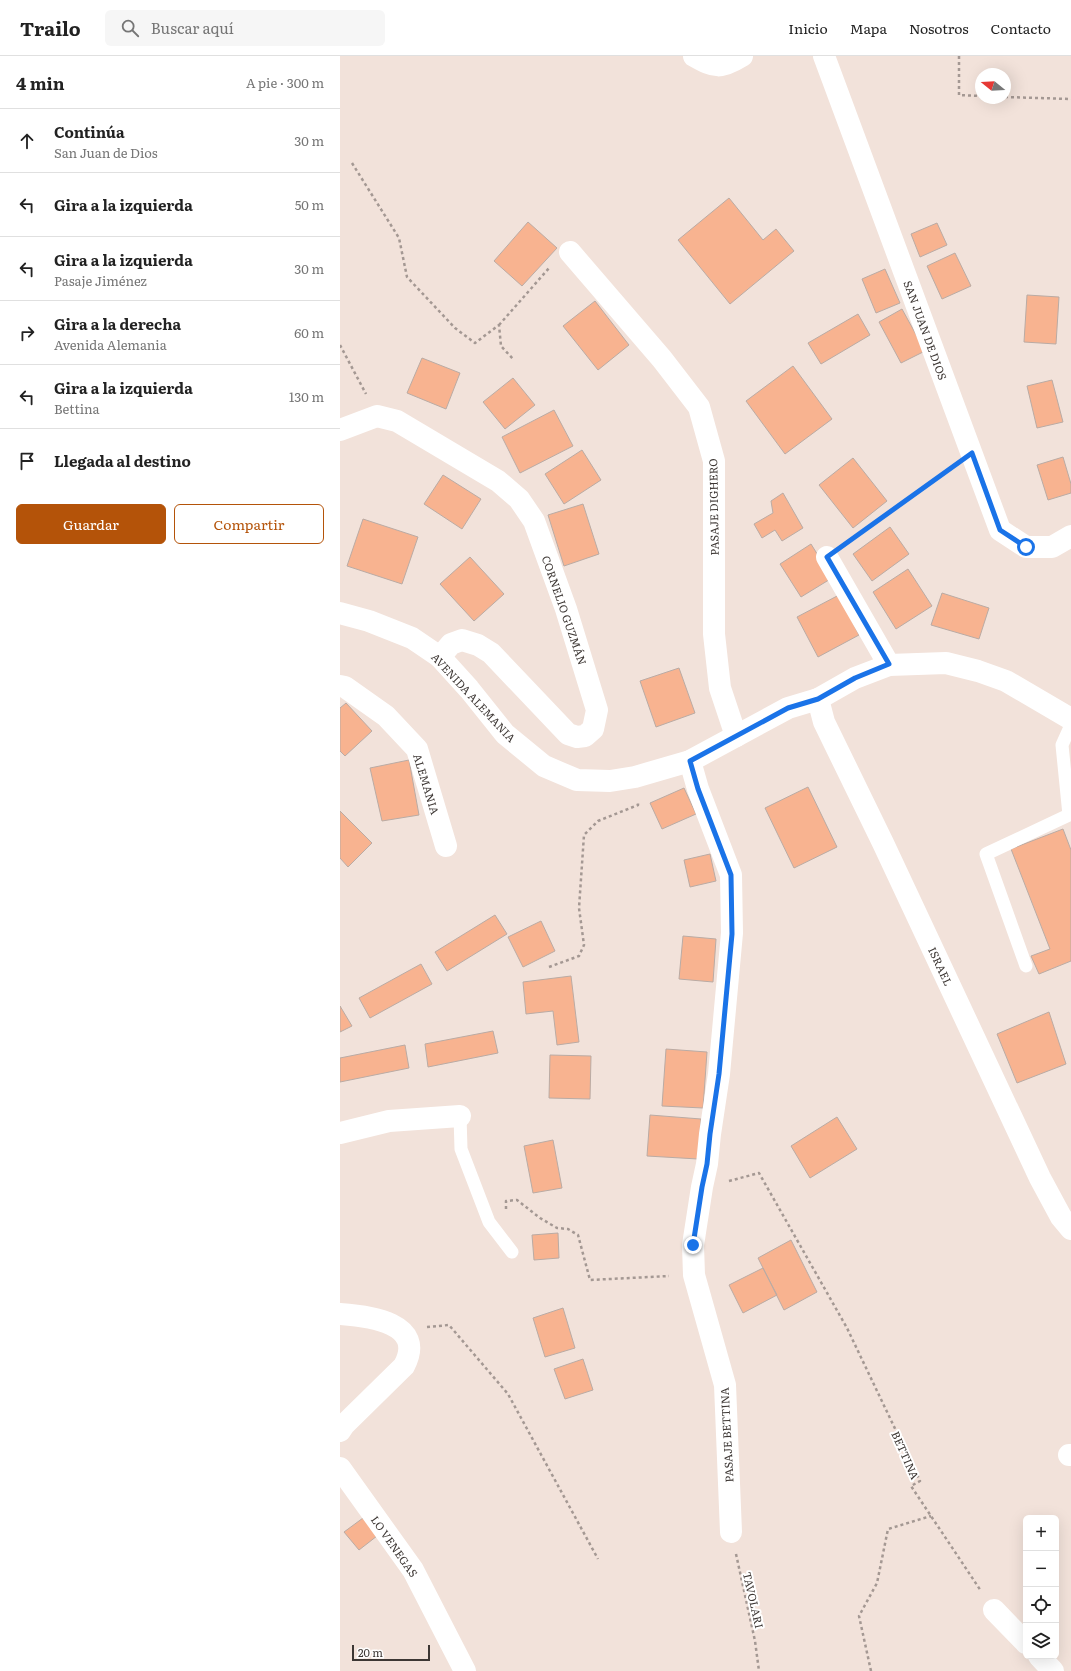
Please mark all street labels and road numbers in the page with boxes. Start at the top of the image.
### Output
street label: SAN JUAN DE DIOS [901,278,951,382]
street label: PASAJE DIGHERO [704,458,722,556]
street label: CORNELIO GUZMÁN [539,553,591,667]
street label: AVENIDA ALEMANIA [428,649,520,745]
street label: ALEMANIA [410,752,444,816]
street label: ISRAEL [925,944,957,988]
street label: PASAJE BETTINA [716,1387,736,1483]
street label: BETTINA [888,1428,924,1482]
street label: LO VENEGAS [368,1512,422,1580]
street label: TAVOLARI [740,1570,768,1630]

